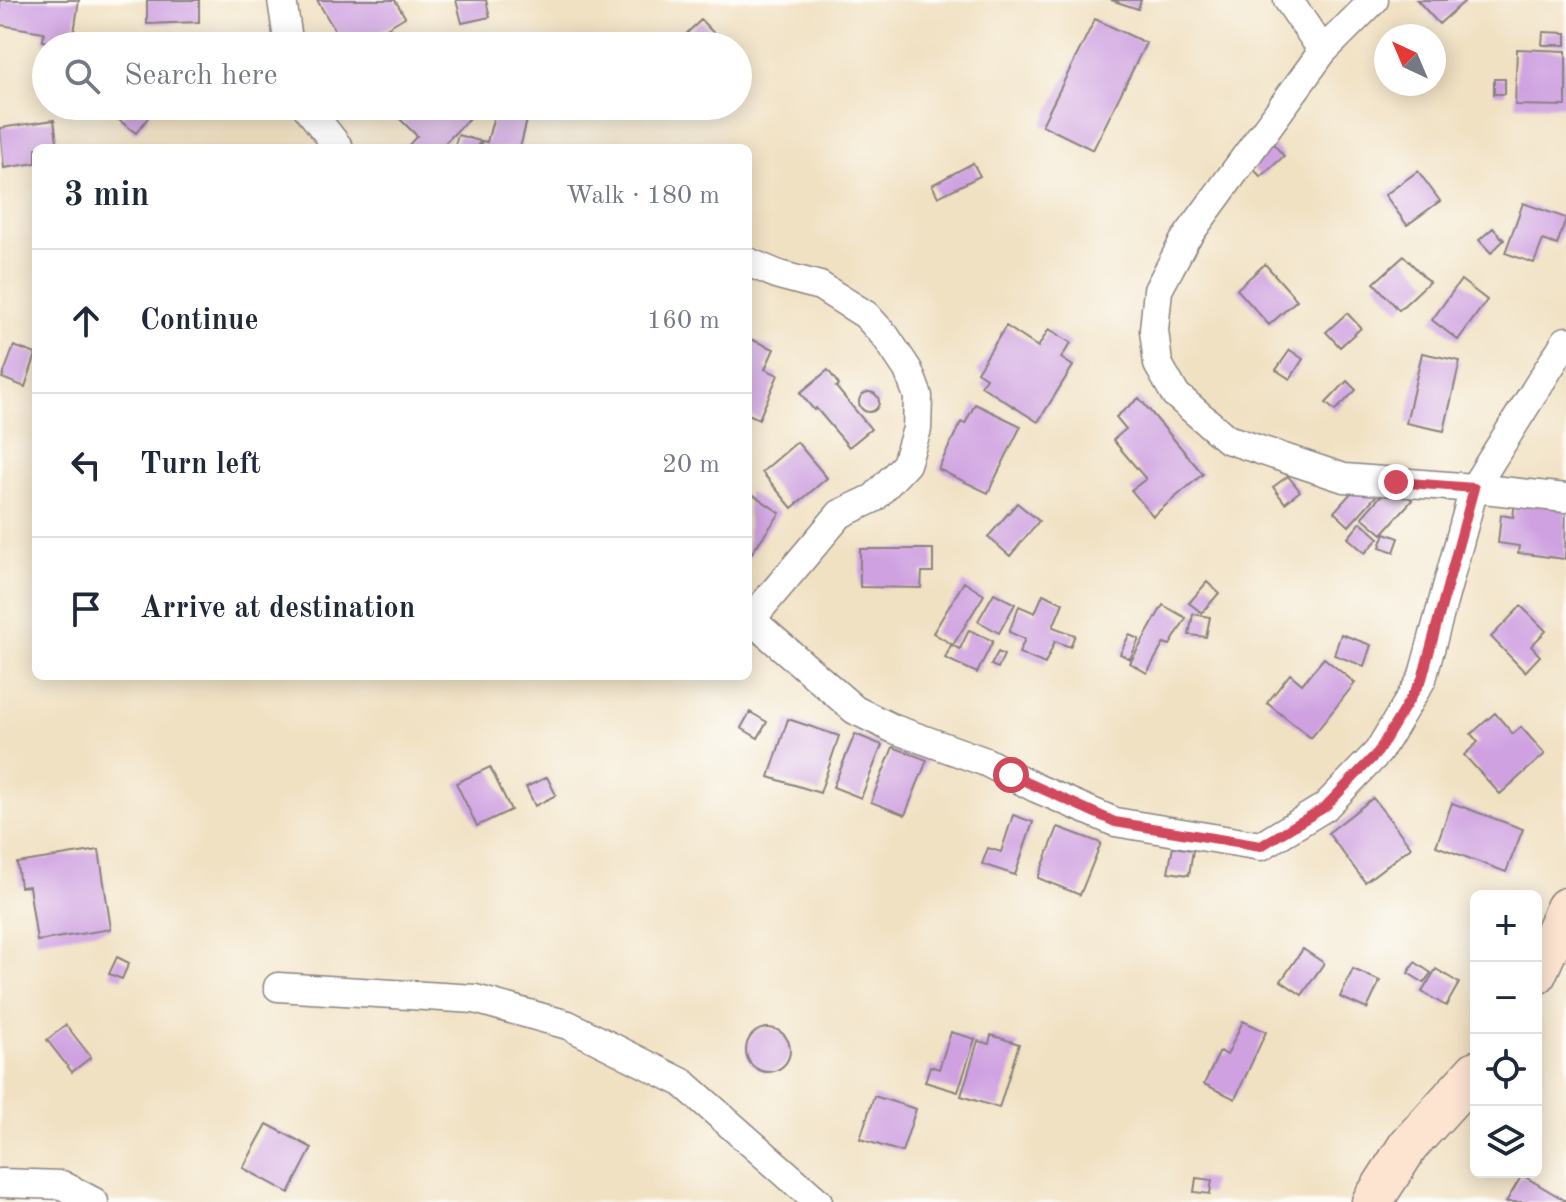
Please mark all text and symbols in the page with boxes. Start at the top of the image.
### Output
north arrow [1374,24,1446,96]
search box [32,32,752,120]
icon: search [60,54,104,98]
text: Search here [124,61,278,91]
text: 3 min [64,179,149,213]
text: Walk · 180 m [566,183,720,209]
icon: ahead [64,299,108,343]
text: Continue [140,306,259,336]
text: 160 m [647,308,720,334]
icon: left [64,443,108,487]
text: Turn left [140,450,261,480]
text: 20 m [662,452,720,478]
route end [1378,464,1414,500]
icon: arrive [64,587,108,631]
text: Arrive at destination [140,594,415,624]
route start [993,757,1029,793]
map controls [1470,890,1542,1178]
button: + [1470,890,1542,962]
button: − [1470,962,1542,1034]
button: locate [1470,1034,1542,1106]
button: layers [1470,1106,1542,1178]

